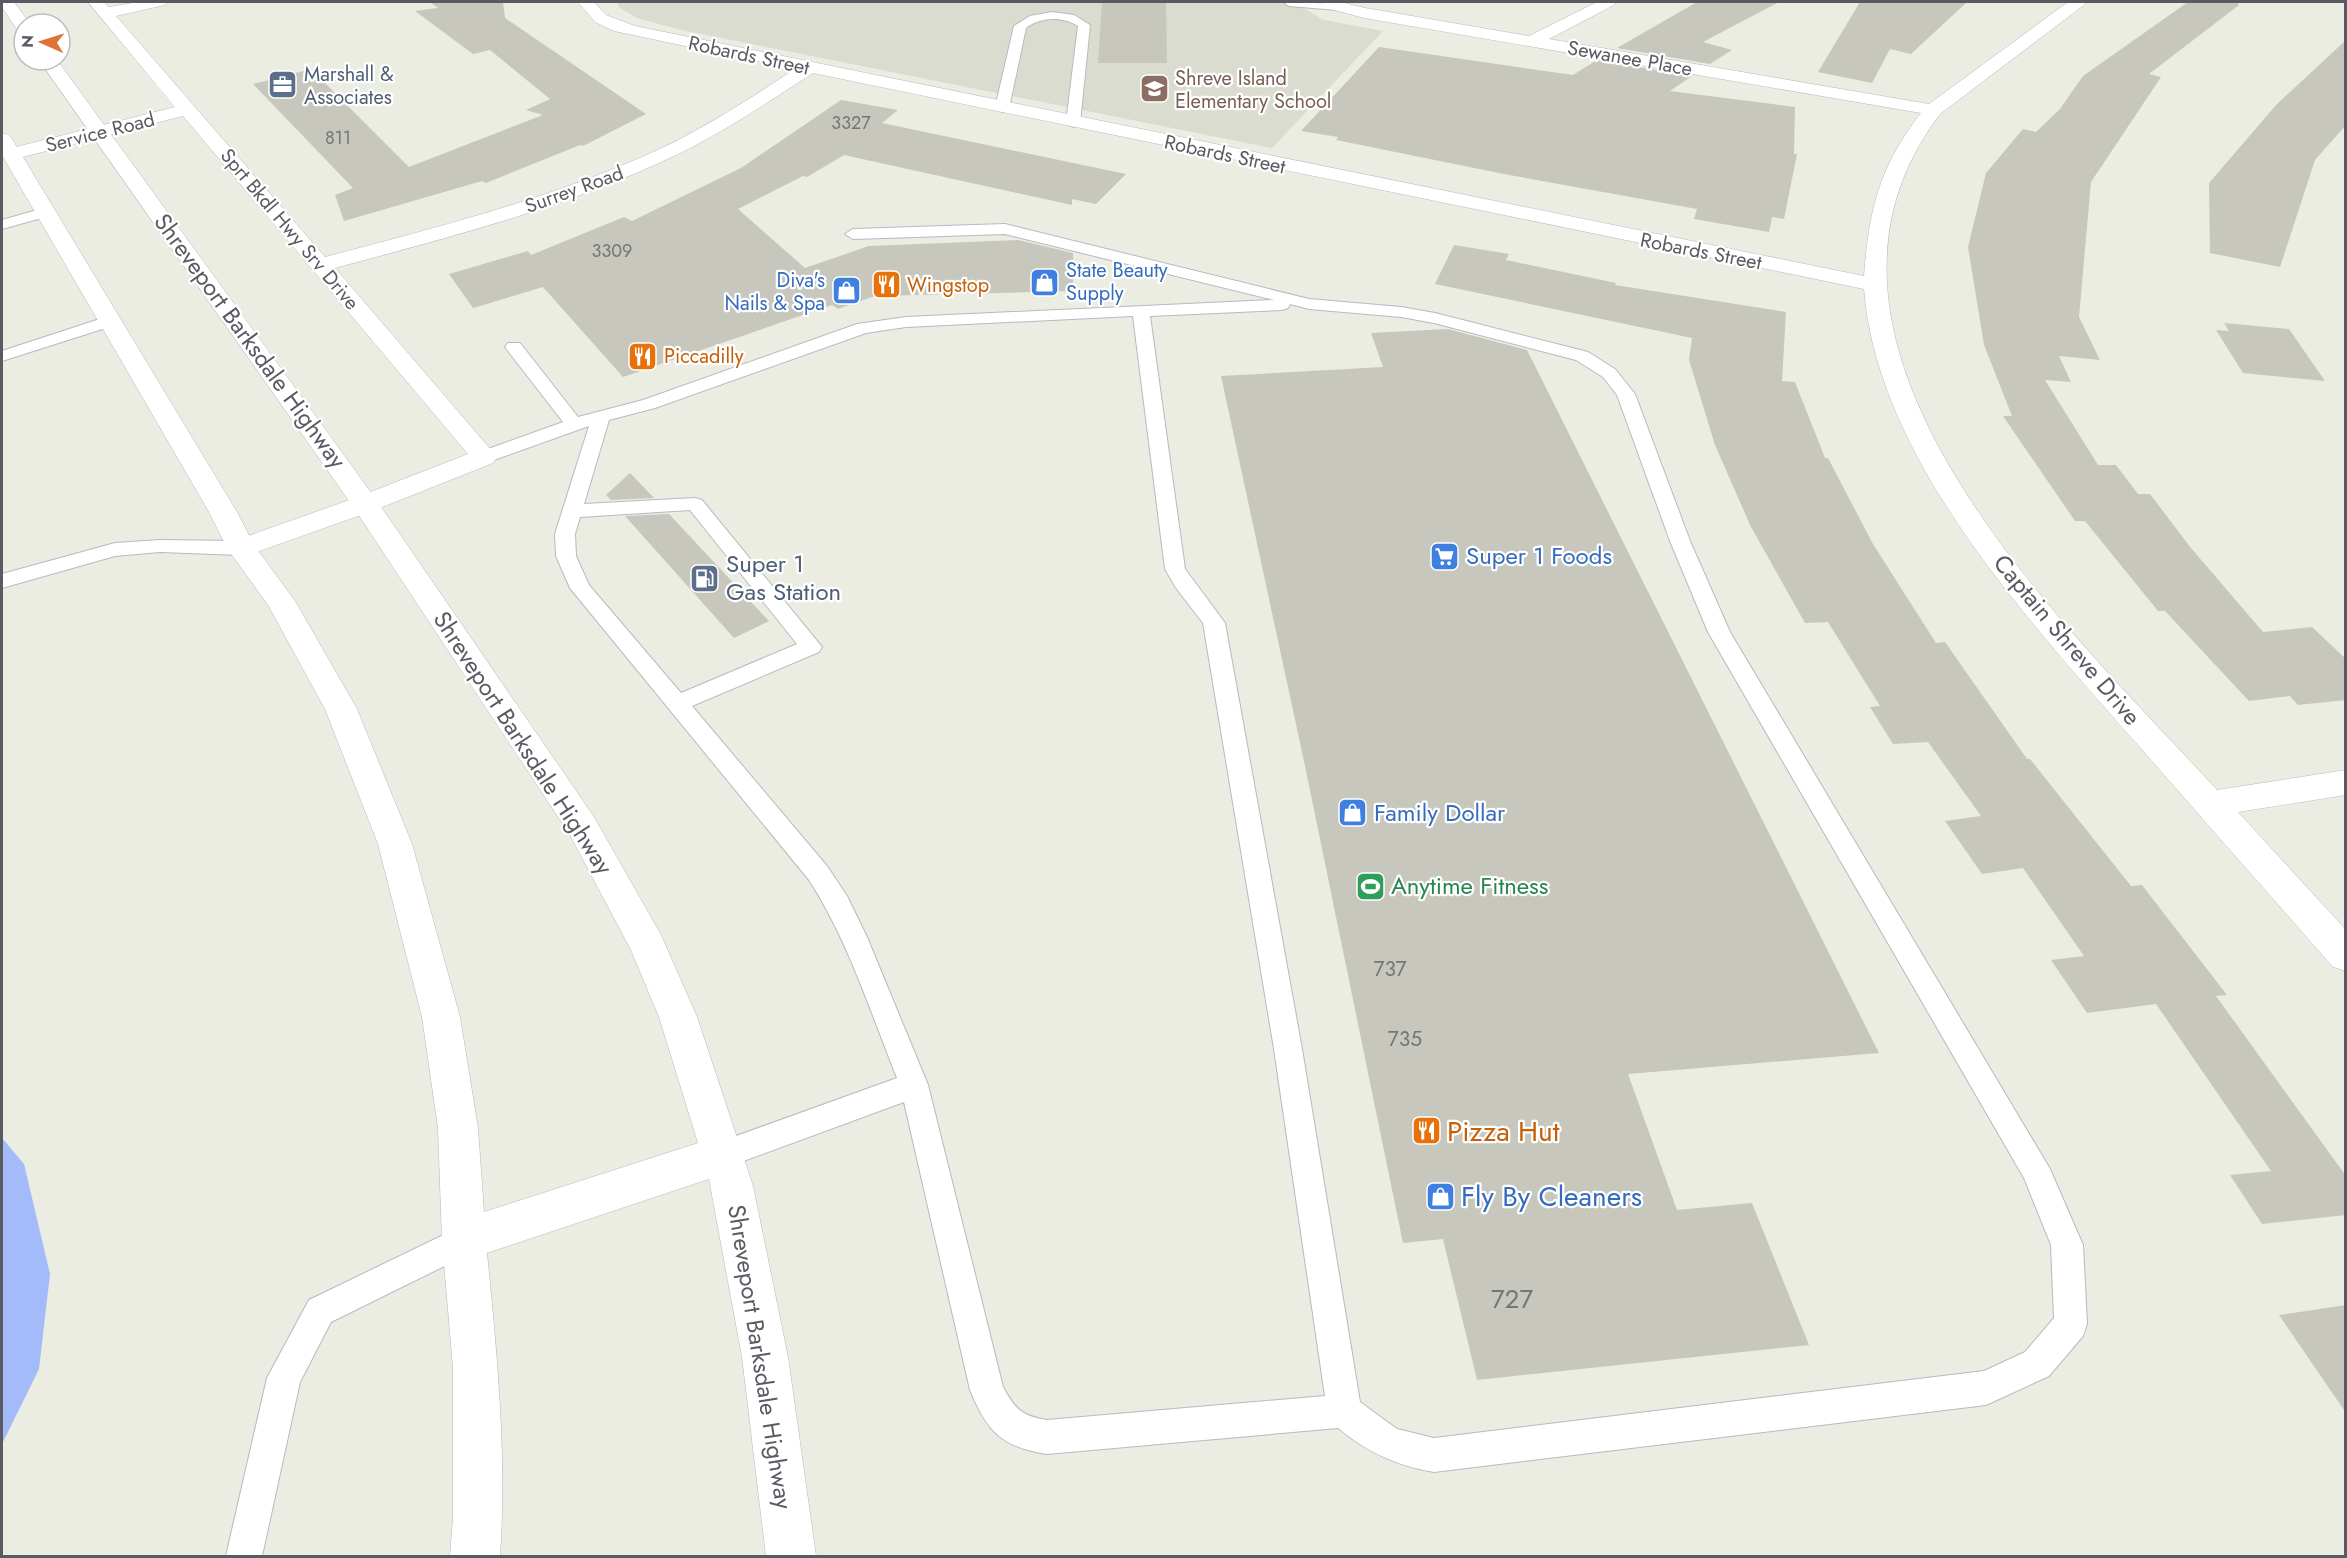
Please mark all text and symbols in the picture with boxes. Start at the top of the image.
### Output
north arrow [12,12,72,72]
street label: Robards Street [686,28,812,83]
street label: Sewanee Place [1565,33,1695,84]
text: N [16,34,39,48]
place label: Marshall & Associates [304,60,394,112]
place label: Shreve Island Elementary School [1175,64,1331,116]
office icon: Marshall & Associates [267,69,299,101]
school or university icon: Shreve Island Elementary School [1138,73,1170,105]
street label: Service Road [42,105,158,160]
house number: 3327 [831,110,871,136]
house number: 811 [325,125,351,151]
street label: Robards Street [1162,127,1288,182]
street label: Sprt Bkdl Hwy Srv Drive [213,142,366,316]
street label: Surrey Road [521,158,627,221]
street label: Shreveport Barksdale Highway [146,206,355,476]
street label: Robards Street [1638,226,1764,278]
house number: 3309 [592,238,632,264]
place label: State Beauty Supply [1066,256,1168,308]
place label: Diva's Nails & Spa [725,266,825,318]
shop icon: State Beauty Supply [1029,266,1061,298]
restaurant icon: Wingstop [870,269,902,301]
place label: Wingstop [907,271,989,300]
shop icon: Diva's Nails & Spa [830,275,862,307]
restaurant icon: Piccadilly [627,340,659,372]
place label: Piccadilly [664,342,744,371]
place label: Super 1 Foods [1466,538,1612,573]
supermarket icon: Super 1 Foods [1429,540,1461,572]
place label: Super 1 Gas Station [726,546,841,609]
street label: Captain Shreve Drive [1985,547,2149,733]
fuel station icon: Super 1 Gas Station [689,562,721,594]
street label: Shreveport Barksdale Highway [425,604,622,882]
place label: Family Dollar [1374,795,1506,830]
shop icon: Family Dollar [1337,797,1369,829]
place label: Anytime Fitness [1391,868,1548,903]
sports icon: Anytime Fitness [1354,870,1386,902]
house number: 737 [1373,954,1407,984]
house number: 735 [1388,1024,1422,1054]
place label: Pizza Hut [1447,1111,1560,1152]
restaurant icon: Pizza Hut [1410,1115,1442,1147]
place label: Fly By Cleaners [1461,1176,1642,1217]
shop icon: Fly By Cleaners [1424,1180,1456,1212]
street label: Shreveport Barksdale Highway [719,1202,802,1512]
house number: 727 [1491,1280,1533,1318]

